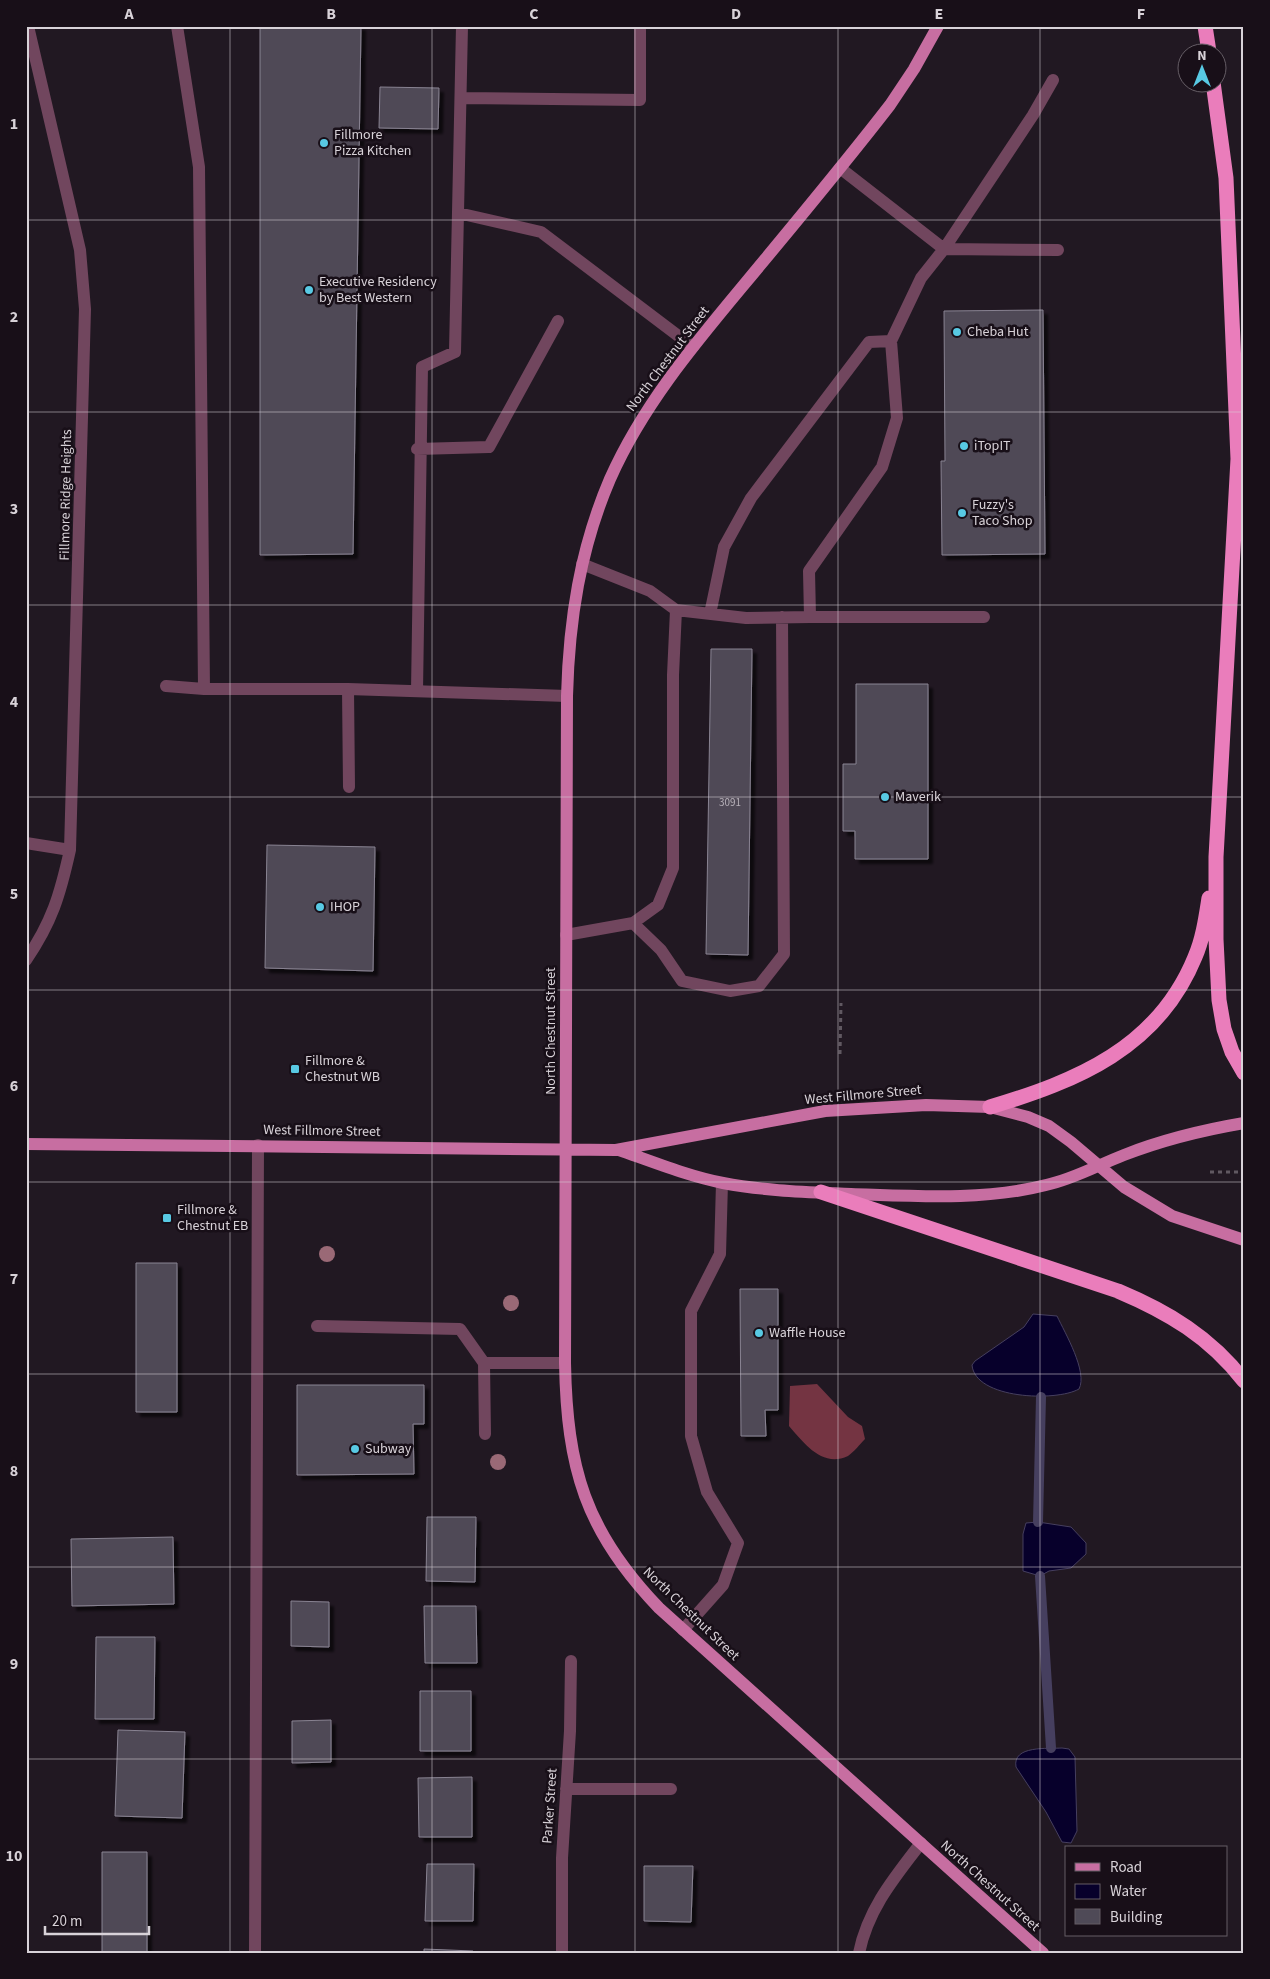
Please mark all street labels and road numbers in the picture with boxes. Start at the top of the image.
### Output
street label: North Chestnut Street [622,302,714,416]
street label: Fillmore Ridge Heights [55,429,77,561]
street label: North Chestnut Street [541,967,561,1095]
street label: West Fillmore Street [804,1080,923,1110]
street label: West Fillmore Street [263,1120,381,1142]
street label: North Chestnut Street [638,1563,744,1666]
street label: Parker Street [537,1767,563,1844]
street label: North Chestnut Street [936,1836,1044,1936]

